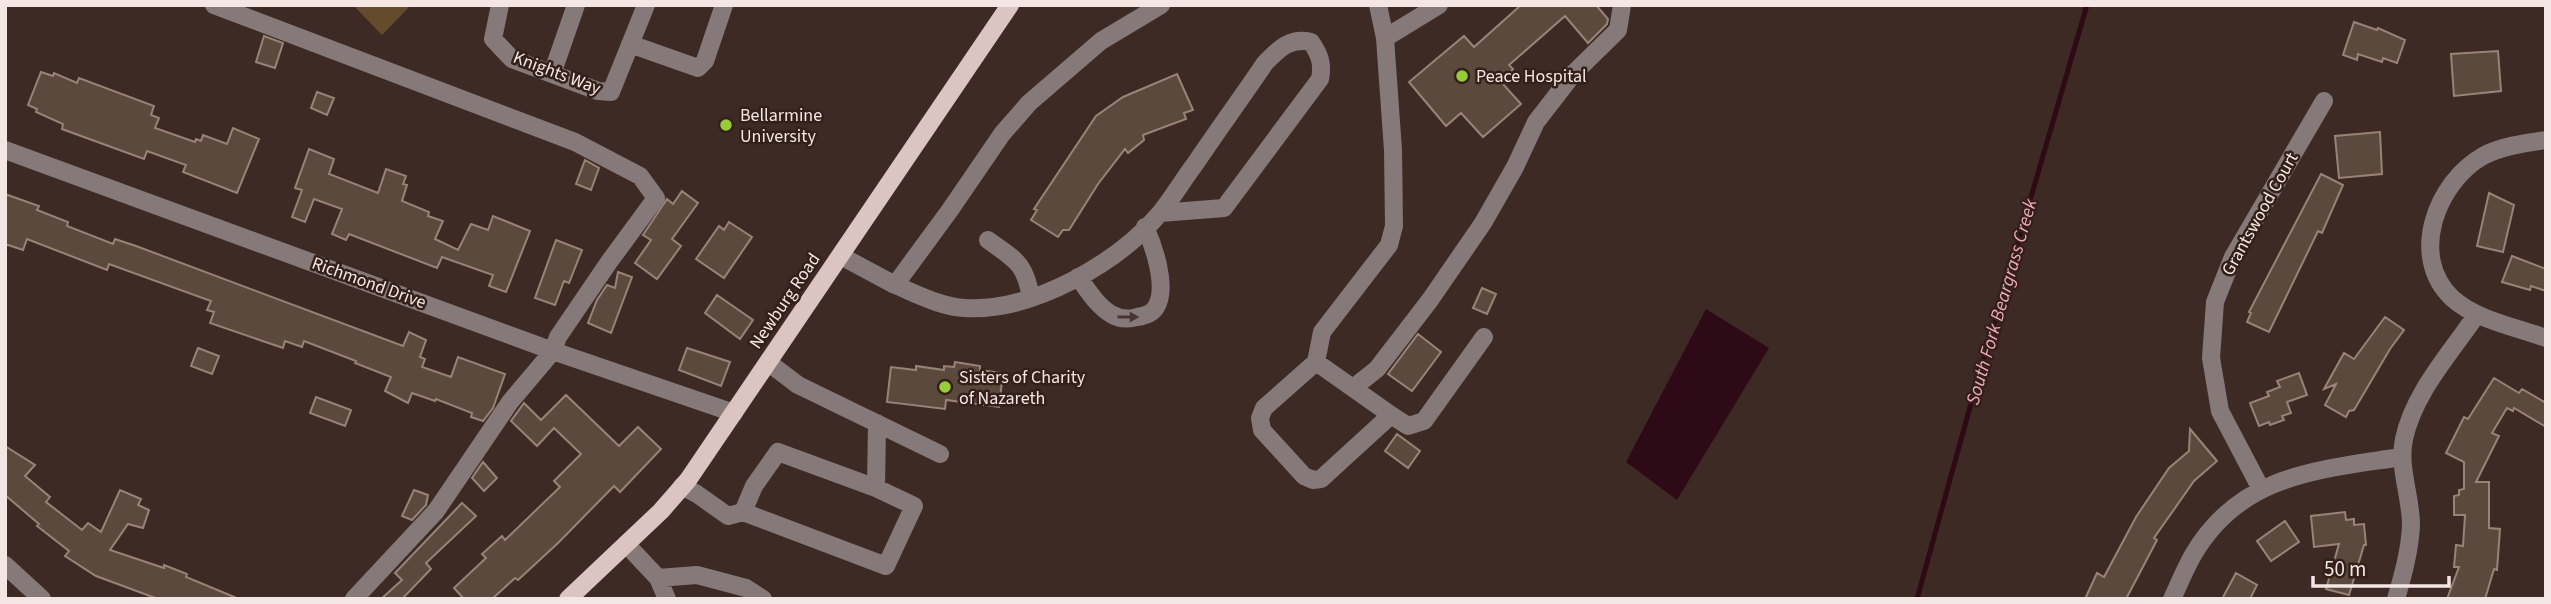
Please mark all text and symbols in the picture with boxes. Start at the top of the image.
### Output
street label: Knights Way [510,45,605,101]
place label: Peace Hospital [1476,64,1587,89]
marker: Peace Hospital [1454,68,1470,84]
place label: Bellarmine University [740,103,822,149]
marker: Bellarmine University [718,117,734,133]
street label: Grantswood Court [2216,148,2304,280]
water label: South Fork Beargrass Creek [1960,195,2045,408]
street label: Newburg Road [744,248,826,354]
street label: Richmond Drive [308,251,430,315]
one-way arrow [1117,311,1139,323]
place label: Sisters of Charity of Nazareth [959,365,1086,411]
marker: Sisters of Charity of Nazareth [937,379,953,395]
scale bar [2313,544,2450,588]
text: 50 m [2324,554,2366,584]

